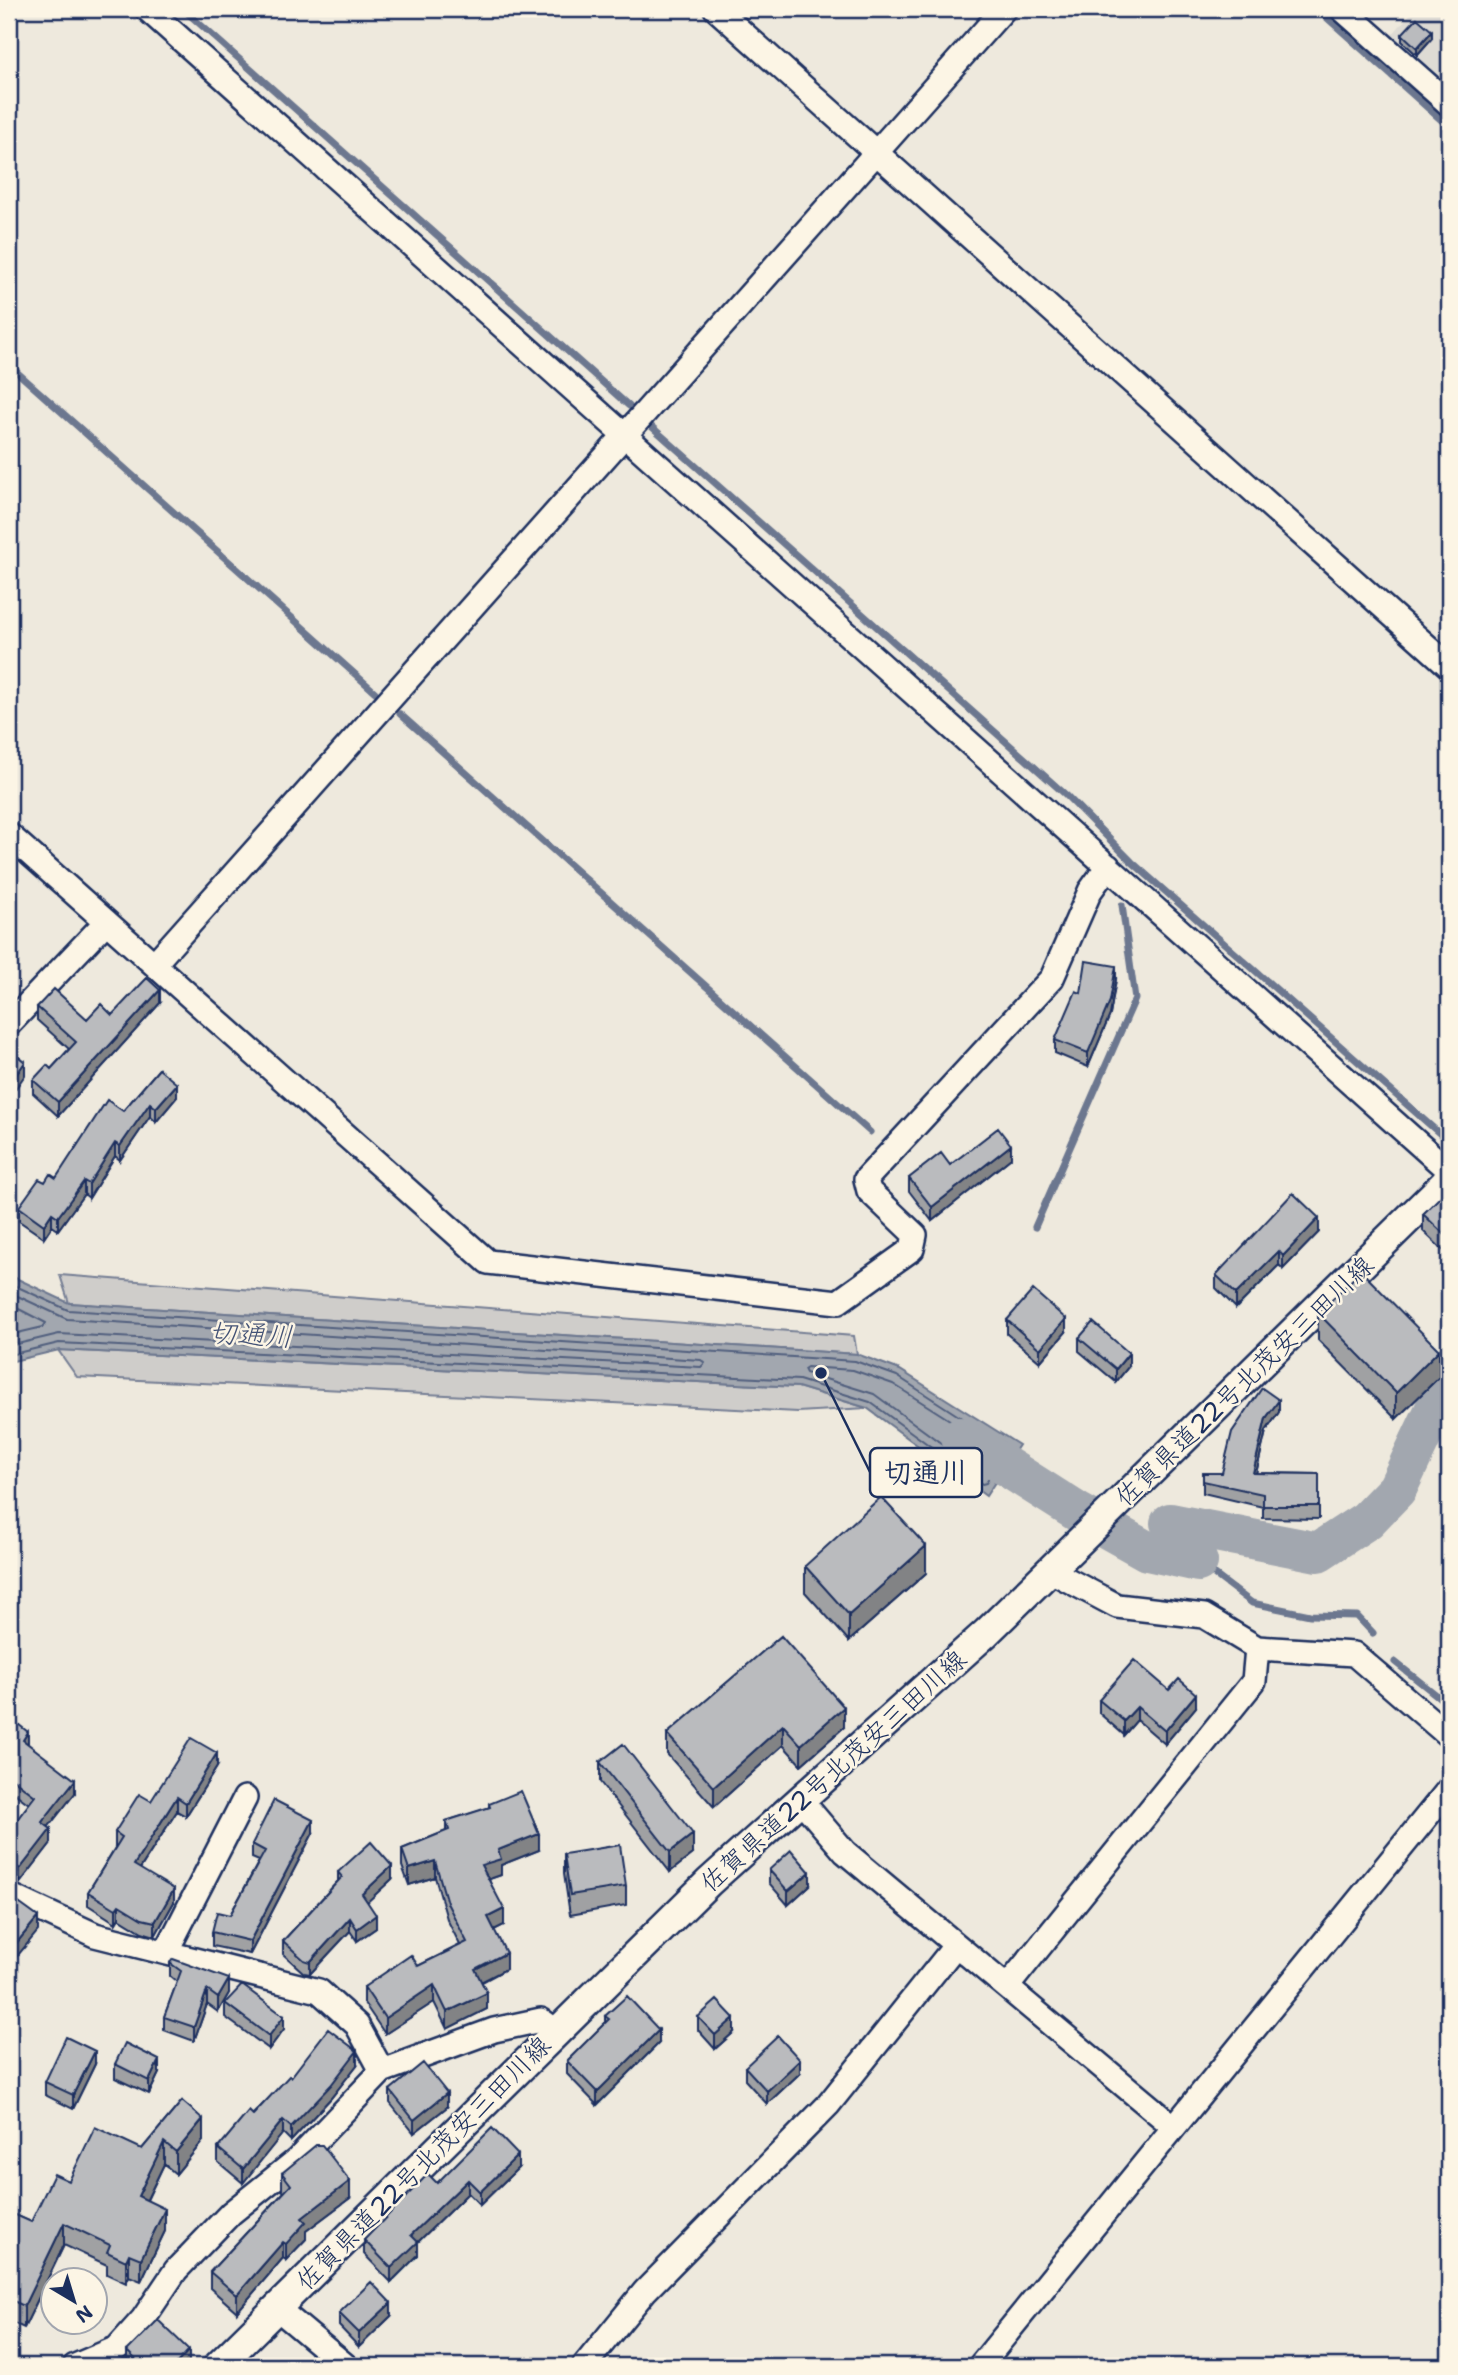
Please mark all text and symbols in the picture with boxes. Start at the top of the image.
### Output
street label: 佐賀県道22号北茂安三田川線 [1107,1247,1381,1514]
water label: 切通川 [208,1313,294,1355]
callout: 切通川 [870,1448,982,1497]
text: 切通川 [884,1453,968,1491]
street label: 佐賀県道22号北茂安三田川線 [692,1641,973,1900]
street label: 佐賀県道22号北茂安三田川線 [288,2028,558,2298]
north arrow [38,2266,108,2336]
text: N [71,2300,98,2328]

